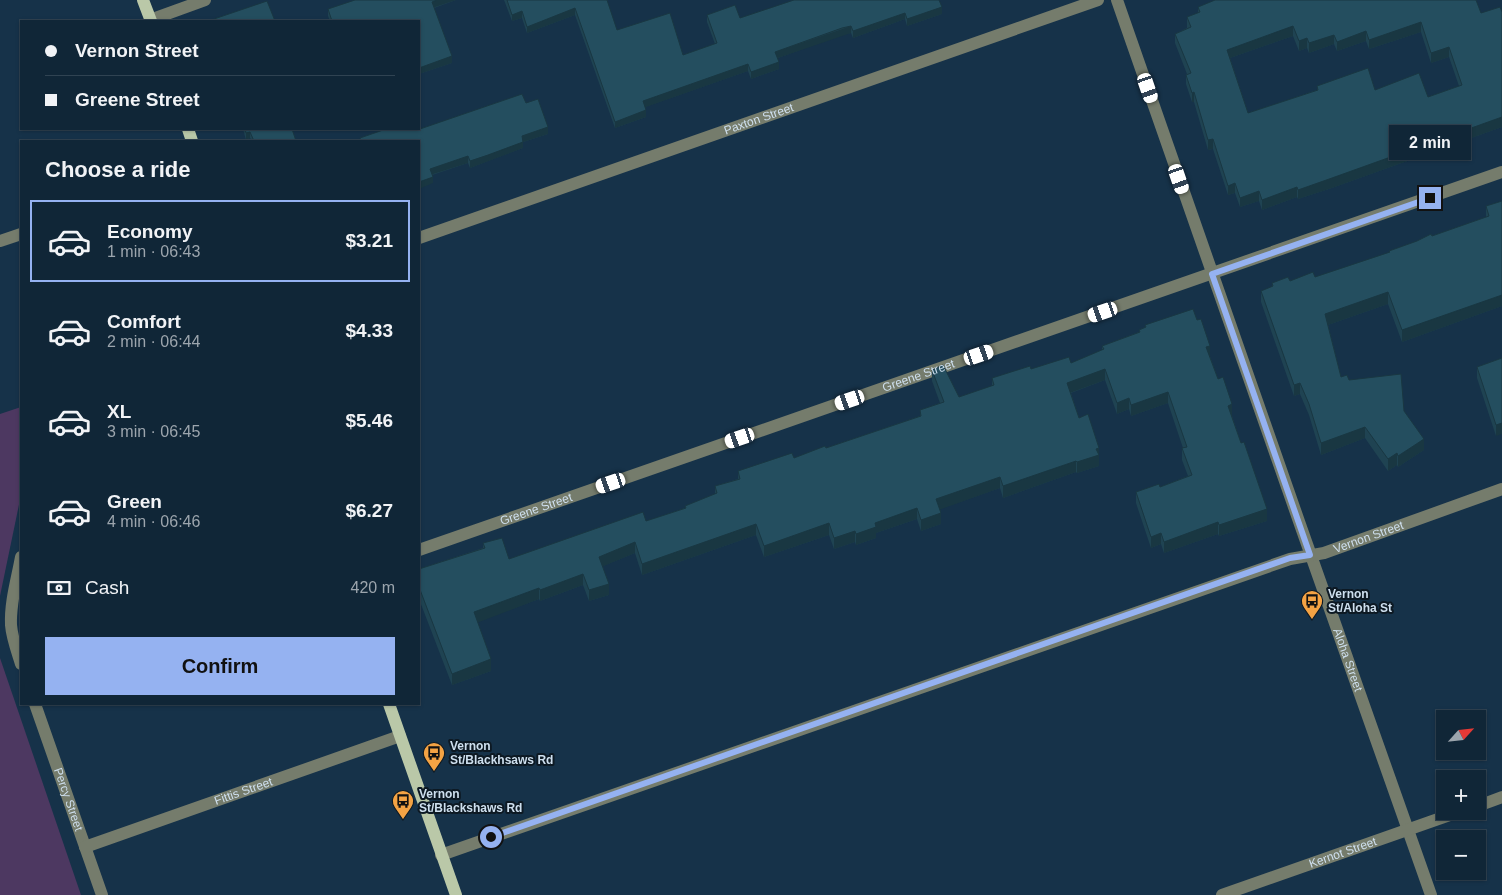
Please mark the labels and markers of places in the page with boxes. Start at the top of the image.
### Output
place label: Vernon St/Aloha St [1328,587,1392,615]
bus stop icon: Vernon St/Aloha St [1300,589,1324,620]
place label: Vernon St/Blackhsaws Rd [450,739,553,767]
bus stop icon: Vernon St/Blackhsaws Rd [422,741,446,772]
place label: Vernon St/Blackshaws Rd [419,787,522,815]
bus stop icon: Vernon St/Blackshaws Rd [391,789,415,820]

